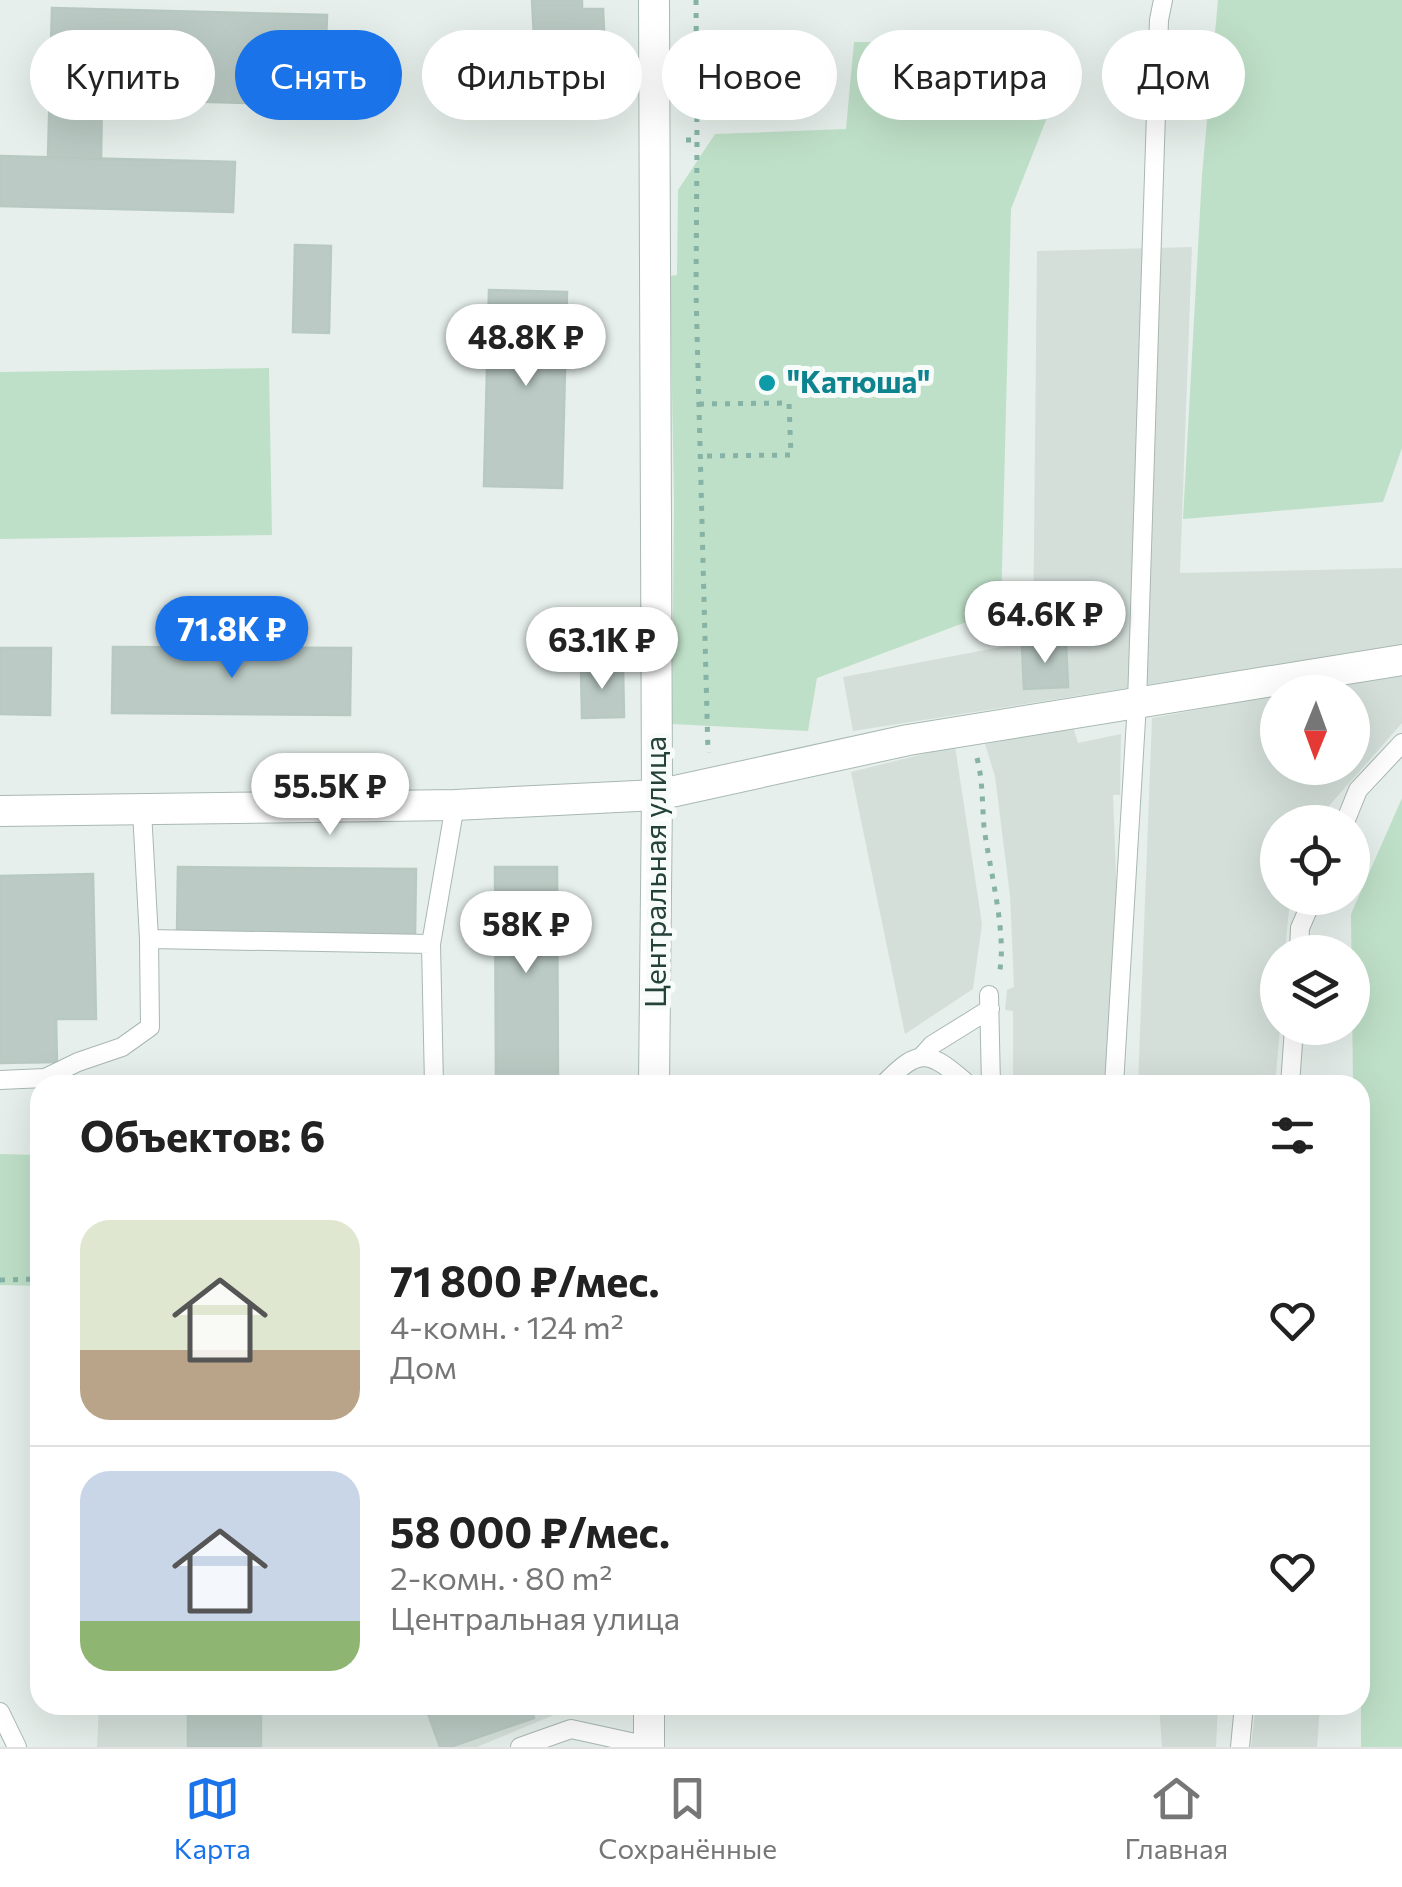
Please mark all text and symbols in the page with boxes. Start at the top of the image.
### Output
chip: Купить [30,30,215,120]
chip: Снять [235,30,402,120]
chip: Фильтры [422,30,642,120]
chip: Новое [662,30,837,120]
chip: Квартира [857,30,1082,120]
chip: Дом [1102,30,1245,120]
pin: 48.8K ₽ [434,304,618,389]
text: 48.8K ₽ [468,316,584,356]
place label: "Катюша" [787,362,930,399]
marker: "Катюша" [756,372,778,394]
pin: 64.6K ₽ [953,581,1137,666]
text: 64.6K ₽ [987,593,1103,633]
pin: 71.8K ₽ [140,596,324,681]
pin: 63.1K ₽ [510,607,694,692]
text: 71.8K ₽ [177,608,287,648]
text: 63.1K ₽ [548,619,656,659]
north arrow [1260,675,1370,785]
map controls [1260,675,1370,1045]
street label: Центральная улица [635,736,672,1008]
pin: 55.5K ₽ [238,753,422,838]
text: 55.5K ₽ [273,765,387,805]
button: locate [1260,805,1370,915]
pin: 58K ₽ [456,891,596,976]
text: 58K ₽ [482,903,570,943]
button: layers [1260,935,1370,1045]
icon: filters [1265,1108,1320,1163]
text: Объектов: 6 [80,1109,325,1161]
text: 71 800 ₽/мес. [390,1254,660,1306]
icon: home [160,1260,280,1380]
icon: heart [1265,1293,1320,1348]
text: 4-комн. · 124 m² [390,1306,624,1346]
text: Дом [390,1346,457,1386]
text: 58 000 ₽/мес. [390,1505,670,1557]
icon: home [160,1511,280,1631]
icon: heart [1265,1544,1320,1599]
text: 2-комн. · 80 m² [390,1557,612,1597]
text: Центральная улица [390,1597,680,1637]
tab: Карта [174,1771,251,1865]
tab: Сохранённые [598,1771,777,1865]
tab: Главная [1124,1771,1228,1865]

